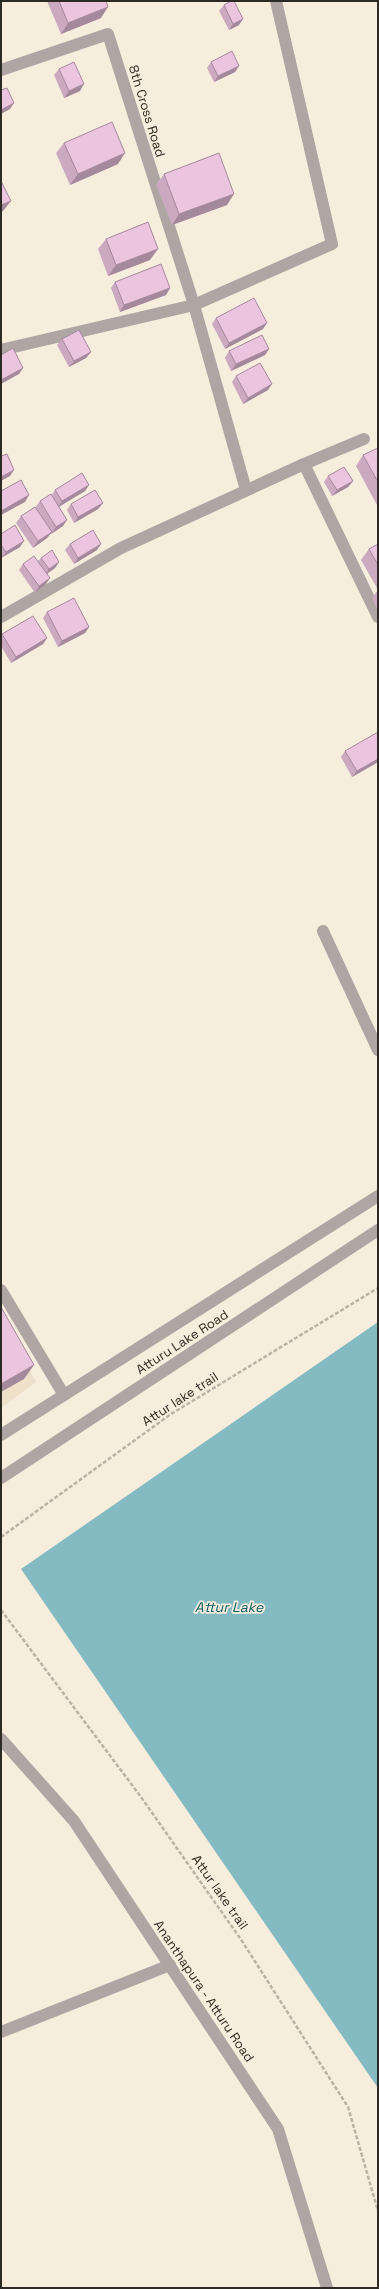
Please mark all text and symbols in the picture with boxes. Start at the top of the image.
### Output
street label: 8th Cross Road [125,63,169,159]
street label: Atturu Lake Road [133,1306,231,1378]
street label: Attur lake trail [139,1368,221,1430]
water label: Attur Lake [195,1598,264,1616]
street label: Attur lake trail [188,1851,252,1933]
street label: Ananthapura - Atturu Road [150,1917,258,2065]

